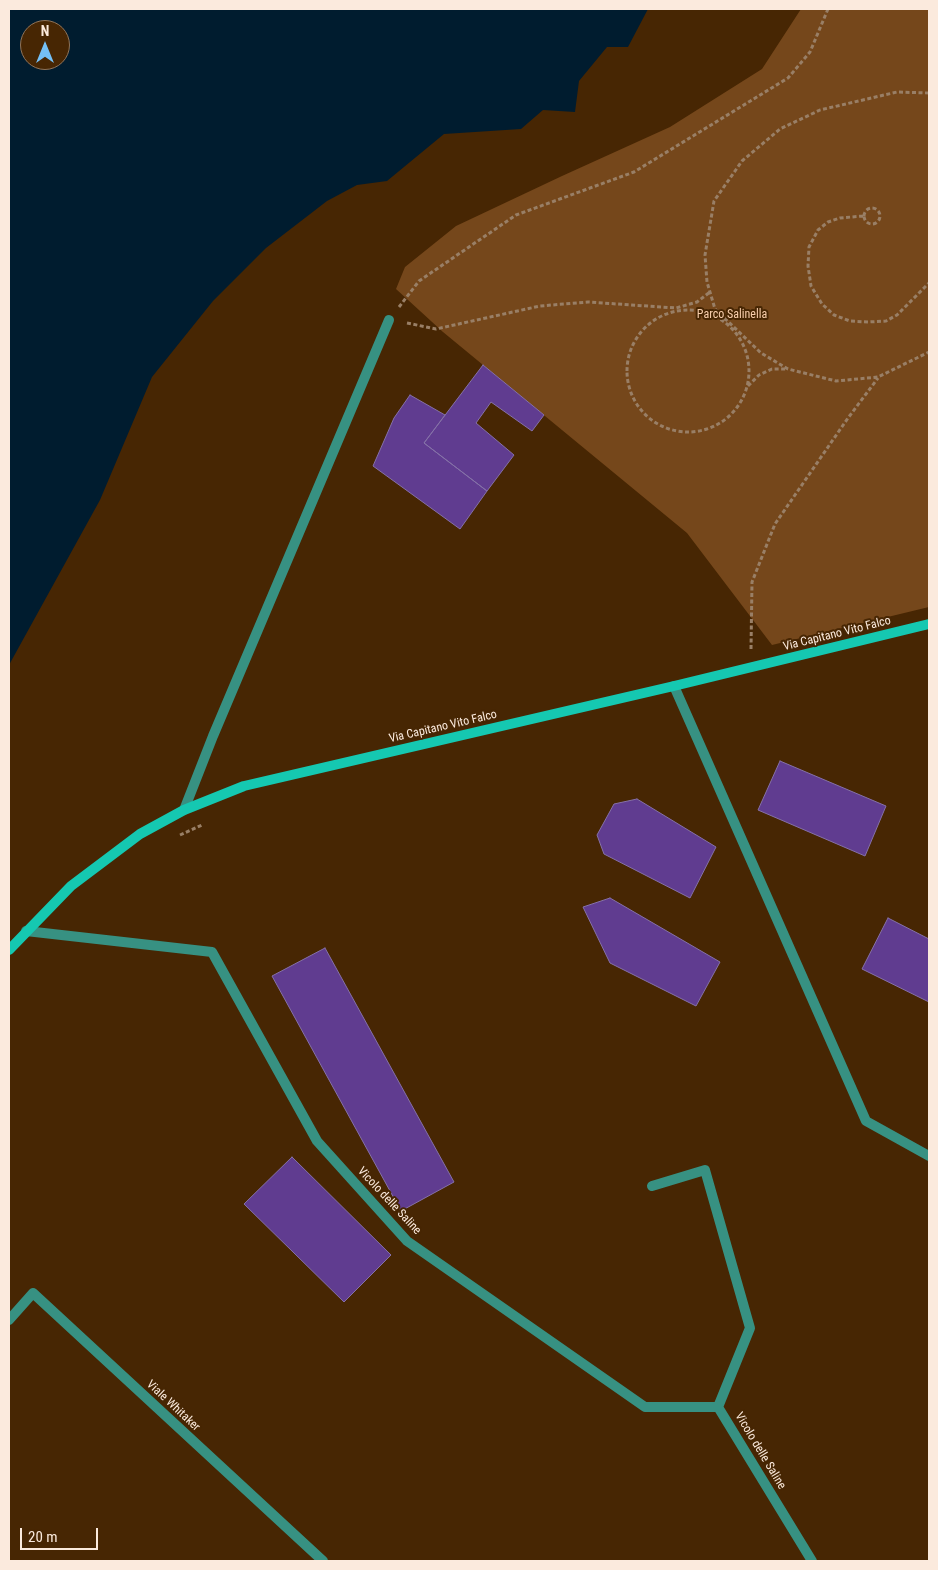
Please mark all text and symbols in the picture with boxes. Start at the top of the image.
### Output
north arrow [20,20,70,70]
text: N [41,23,49,39]
park label: Parco Salinella [697,308,767,322]
street label: Via Capitano Vito Falco [782,614,892,654]
street label: Via Capitano Vito Falco [388,708,498,746]
street label: Vicolo delle Saline [354,1164,424,1238]
street label: Viale Whitaker [143,1378,203,1434]
street label: Vicolo delle Saline [731,1410,789,1492]
scale bar [22,1518,100,1550]
text: 20 m [28,1528,58,1546]

